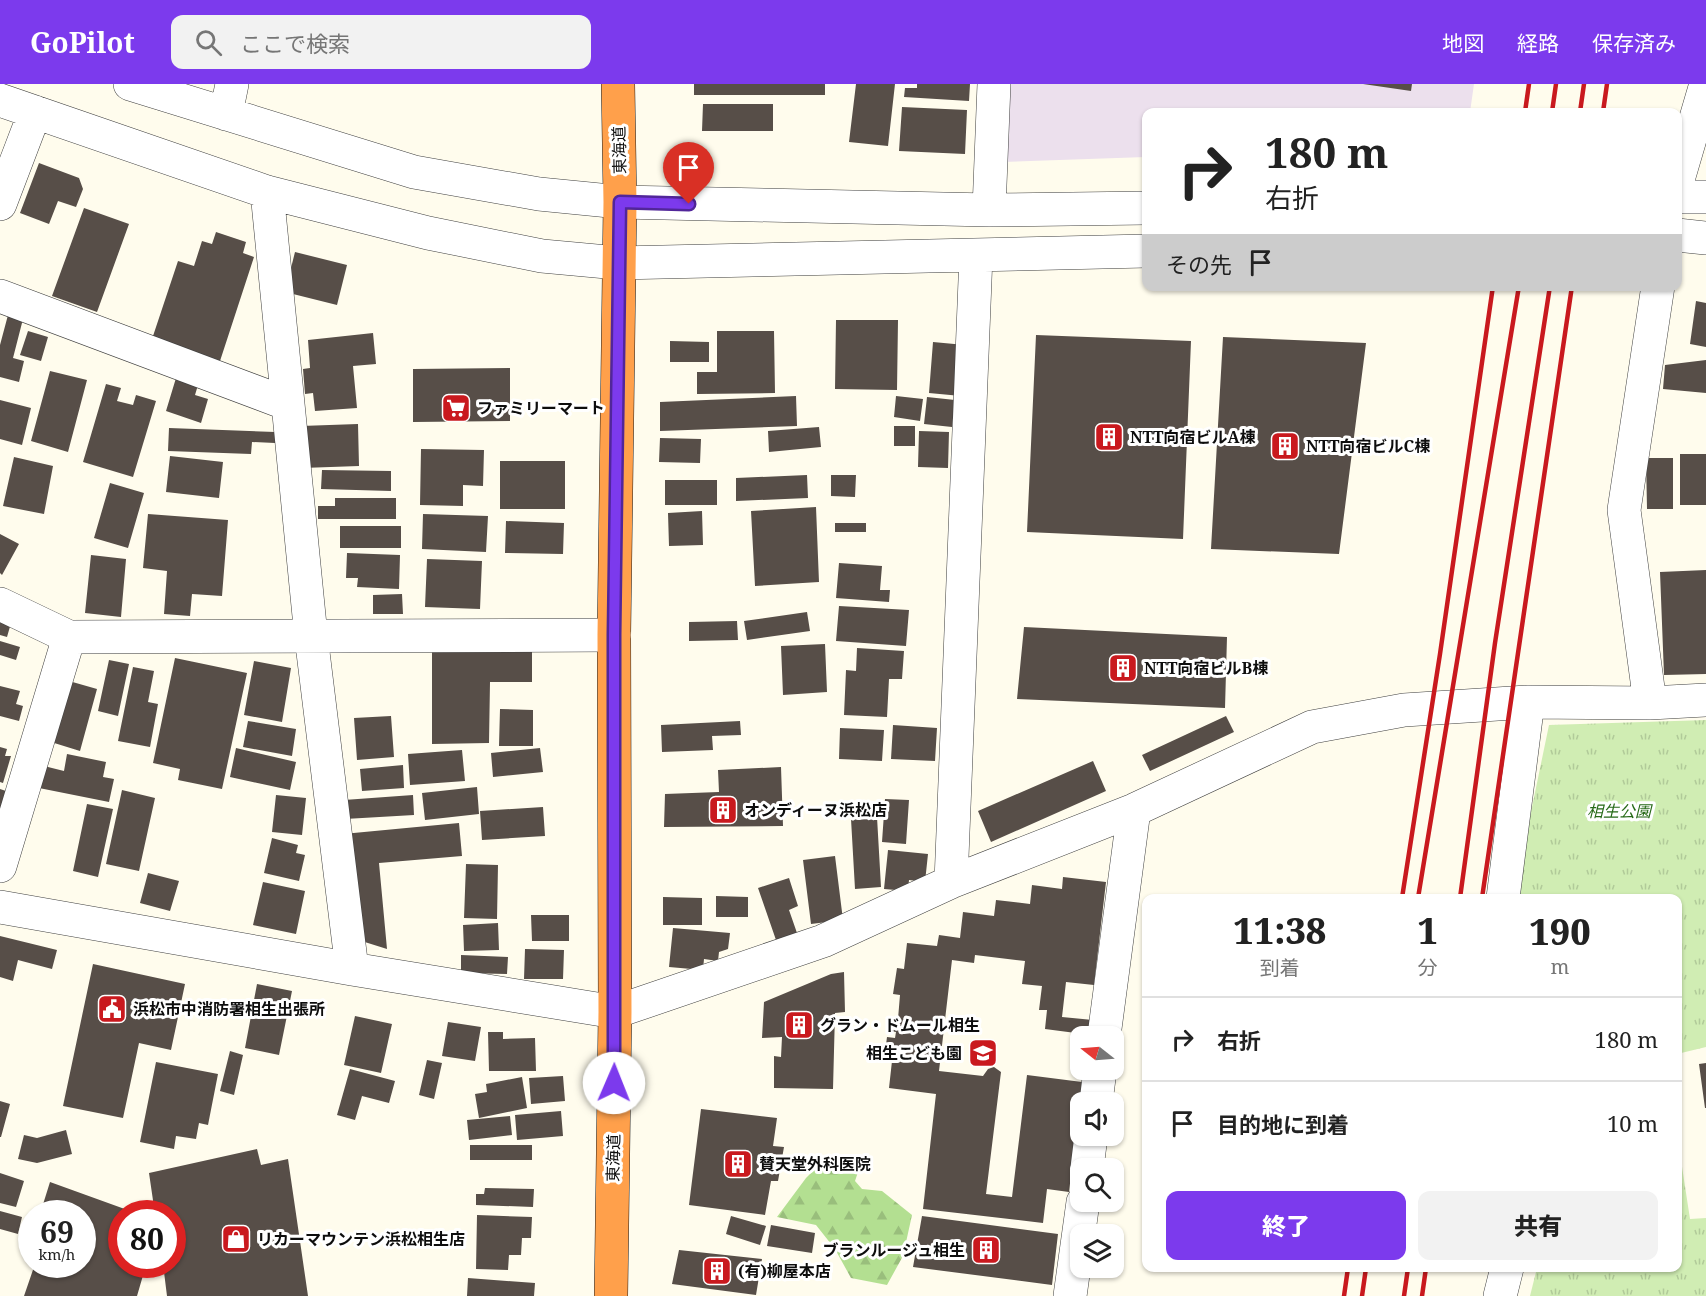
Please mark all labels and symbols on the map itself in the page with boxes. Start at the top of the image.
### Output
street label: 東海道 [608,126,630,174]
pin [663,142,714,204]
supermarket icon: ファミリーマート [440,392,472,424]
place label: ファミリーマート [477,397,605,419]
building icon: NTT向宿ビルA棟 [1093,421,1125,453]
place label: NTT向宿ビルA棟 [1130,426,1256,448]
building icon: NTT向宿ビルC棟 [1269,430,1301,462]
place label: NTT向宿ビルC棟 [1306,435,1430,457]
building icon: NTT向宿ビルB棟 [1107,652,1139,684]
place label: NTT向宿ビルB棟 [1144,657,1268,679]
building icon: オンディーヌ浜松店 [707,794,739,826]
place label: オンディーヌ浜松店 [744,799,887,821]
park label: 相生公園 [1587,800,1653,822]
public building icon: 浜松市中消防署相生出張所 [96,993,128,1025]
place label: 浜松市中消防署相生出張所 [133,998,325,1020]
building icon: グラン・ドムール相生 [783,1009,815,1041]
place label: グラン・ドムール相生 [820,1014,980,1036]
north arrow [1070,1026,1124,1080]
school or university icon: 相生こども園 [967,1037,999,1069]
place label: 相生こども園 [866,1042,962,1064]
position arrow [582,1051,646,1115]
street label: 東海道 [602,1134,624,1182]
building icon: 賛天堂外科医院 [722,1148,754,1180]
place label: 賛天堂外科医院 [759,1153,871,1175]
speed limit sign: 80 [108,1200,186,1278]
shop icon: リカーマウンテン浜松相生店 [220,1223,252,1255]
place label: リカーマウンテン浜松相生店 [257,1228,465,1250]
building icon: ブランルージュ相生 [970,1234,1002,1266]
place label: ブランルージュ相生 [822,1239,965,1261]
building icon: (有)柳屋本店 [701,1255,733,1287]
place label: (有)柳屋本店 [738,1260,831,1282]

